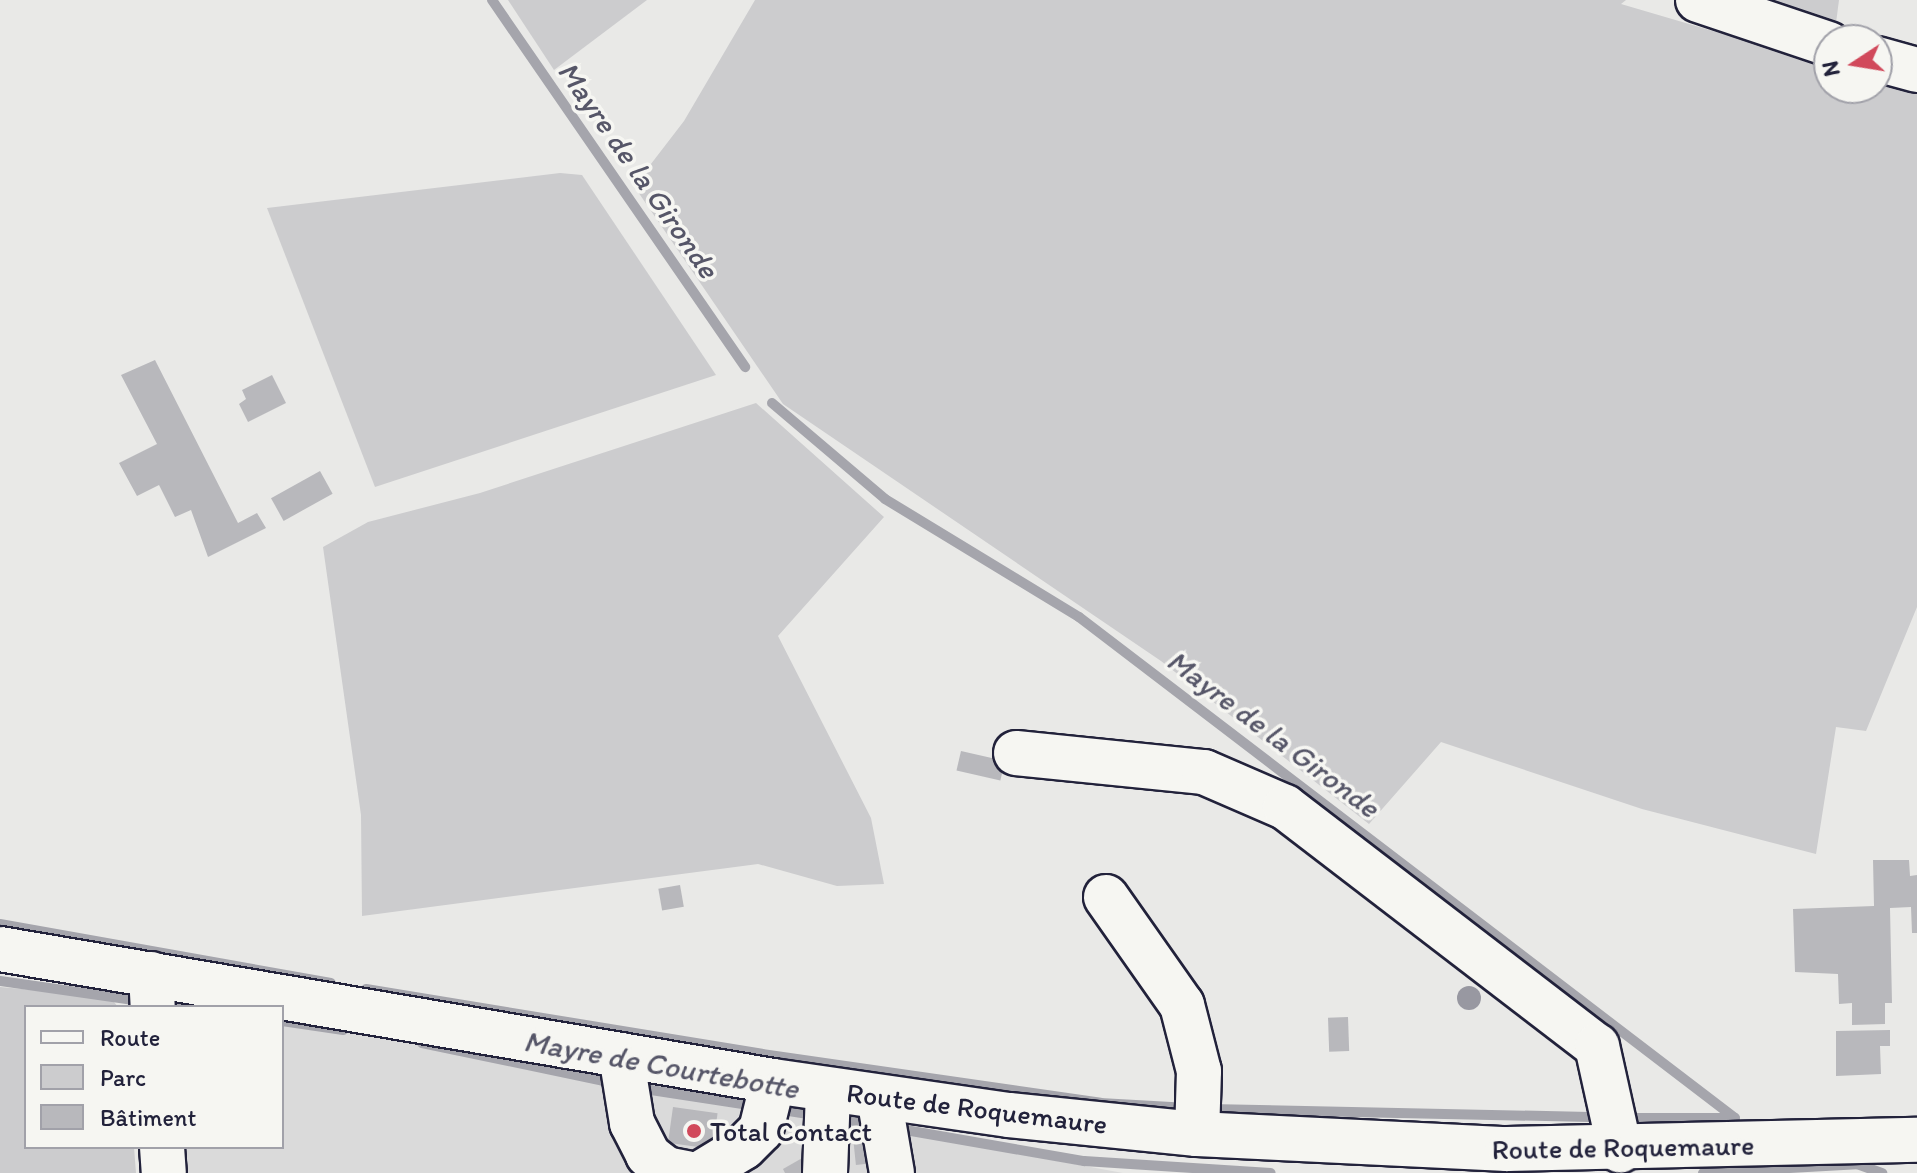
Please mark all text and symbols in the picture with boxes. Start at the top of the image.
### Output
north arrow [1813,24,1893,104]
water label: Mayre de la Gironde [550,55,726,285]
text: N [1816,59,1846,79]
water label: Mayre de la Gironde [1160,643,1386,825]
legend [24,1005,284,1149]
text: Route [100,1023,160,1052]
water label: Mayre de Courtebotte [521,1023,801,1107]
text: Parc [100,1063,146,1092]
street label: Route de Roquemaure [844,1075,1110,1141]
text: Bâtiment [100,1103,196,1132]
place label: Total Contact [710,1114,872,1148]
marker: Total Contact [685,1122,703,1140]
street label: Route de Roquemaure [1491,1128,1755,1166]

